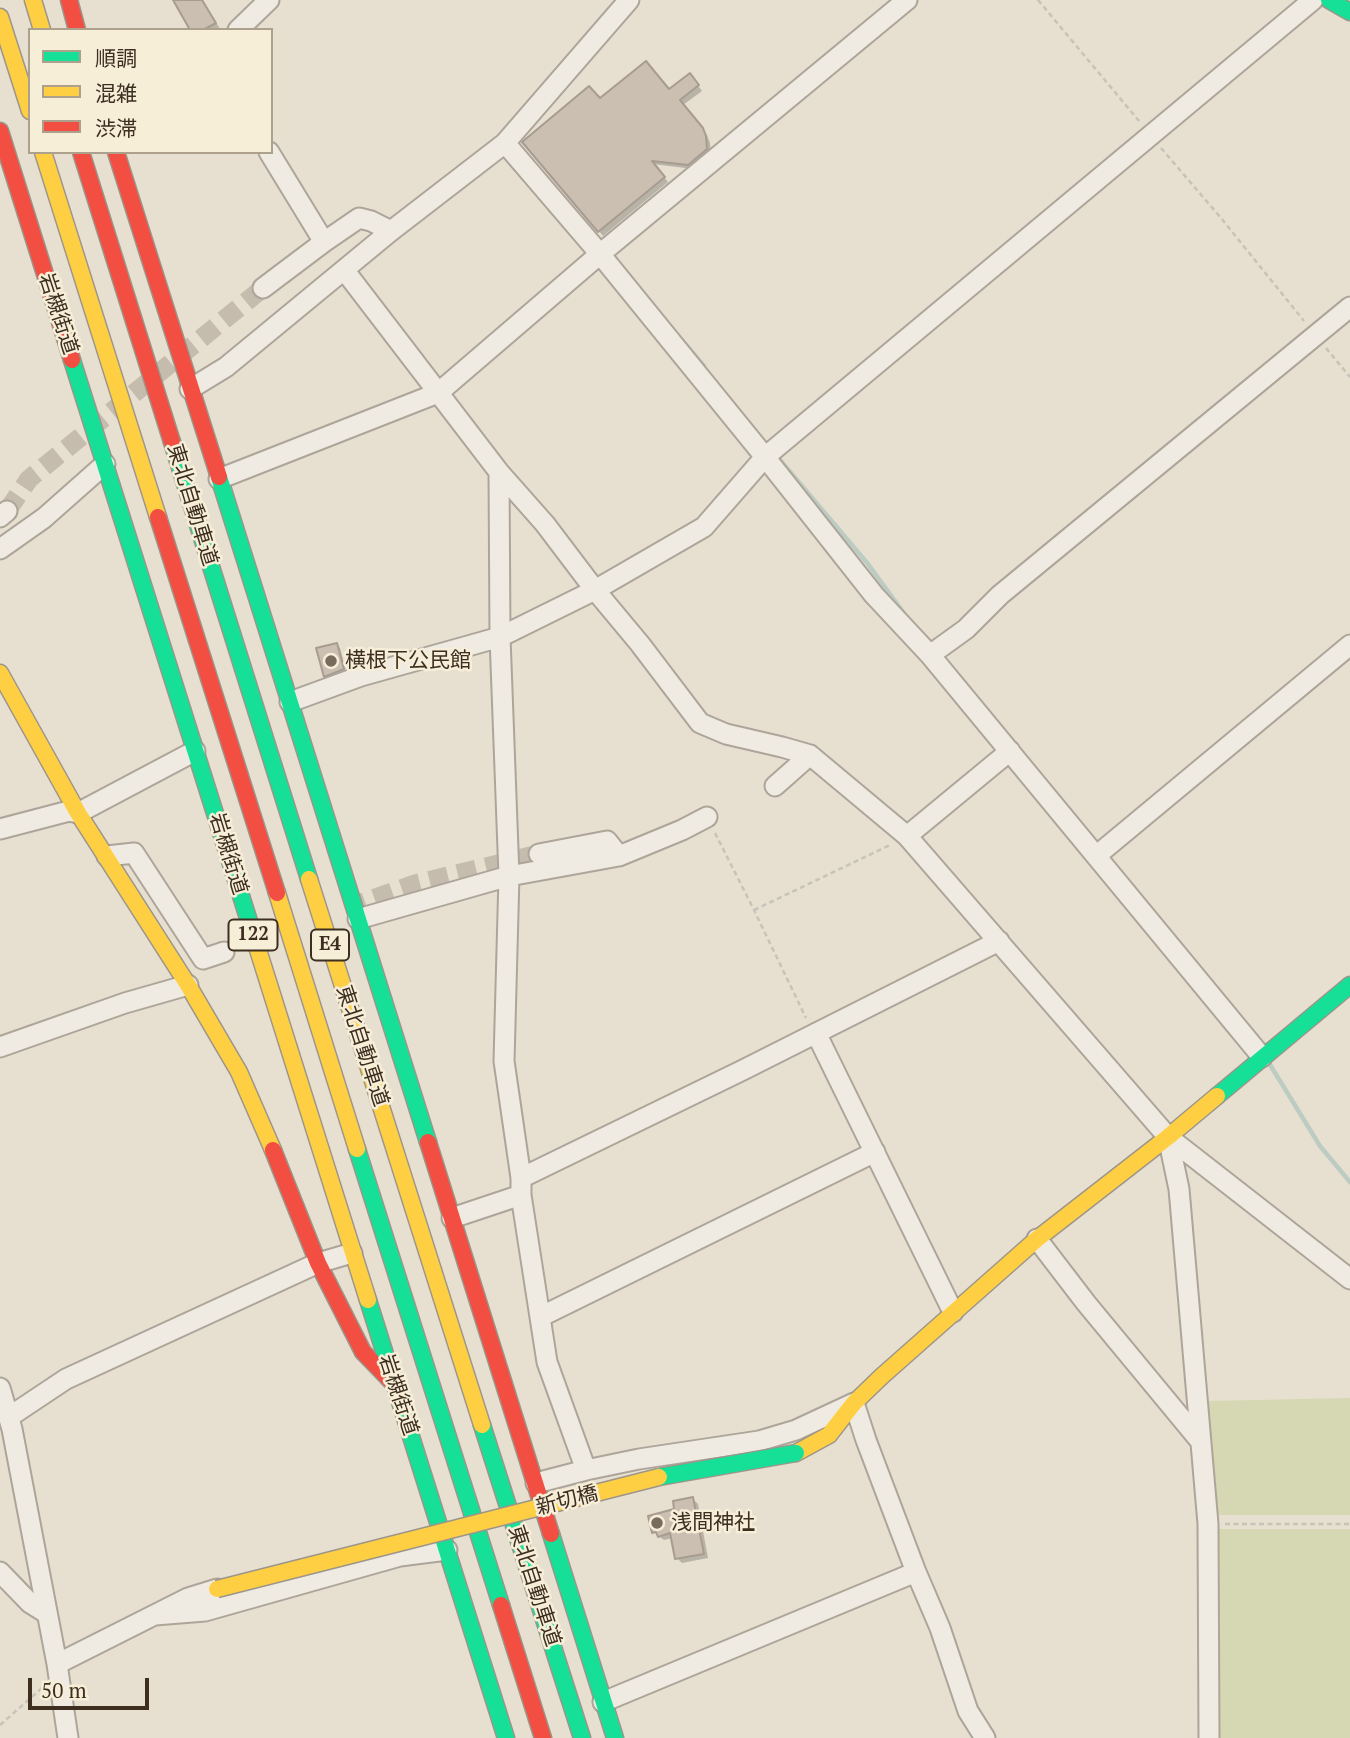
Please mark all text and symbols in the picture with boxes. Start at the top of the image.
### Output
legend [28,28,273,154]
text: 順調 [95,44,137,72]
text: 混雑 [95,79,137,107]
text: 渋滞 [95,114,137,142]
street label: 岩槻街道 [33,270,83,358]
street label: 東北自動車道 [162,441,222,569]
place label: 横根下公民館 [345,648,471,674]
marker: 横根下公民館 [323,653,339,669]
street label: 岩槻街道 [204,810,252,898]
road number: 122 [229,920,278,951]
road number: E4 [311,930,349,960]
street label: 東北自動車道 [331,982,393,1110]
street label: 岩槻街道 [373,1351,423,1439]
street label: 新切橋 [533,1481,601,1521]
place label: 浅間神社 [671,1510,755,1536]
marker: 浅間神社 [649,1515,665,1531]
street label: 東北自動車道 [503,1522,565,1650]
scale bar [32,1664,152,1708]
text: 50 m [41,1676,87,1704]

